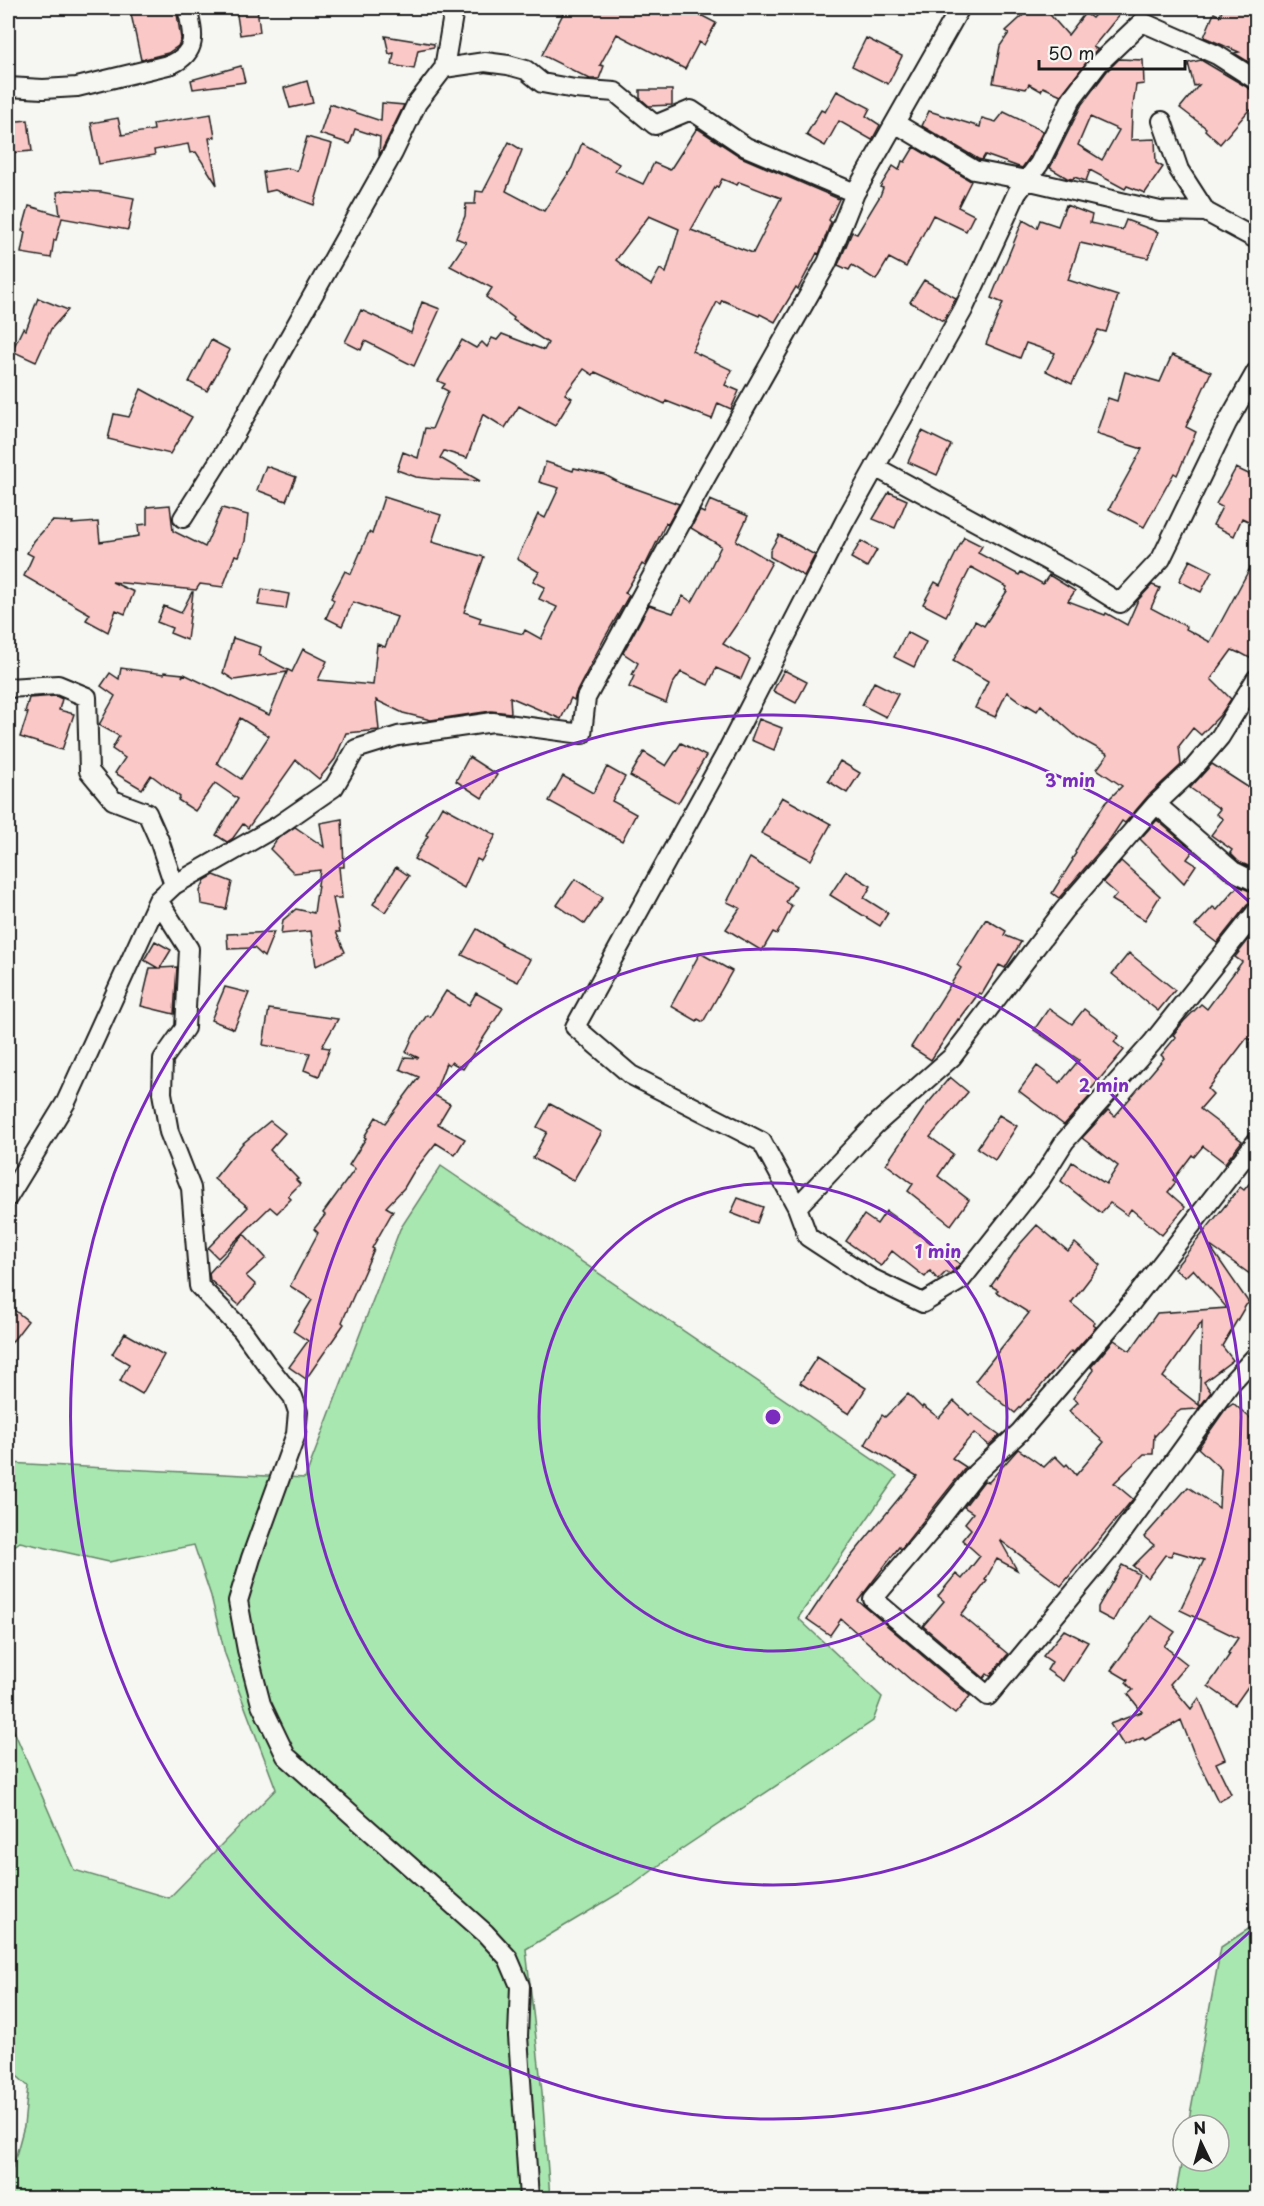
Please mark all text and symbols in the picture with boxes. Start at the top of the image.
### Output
scale bar [1039,33,1184,71]
text: 50 m [1048,39,1095,66]
text: 3 min [1045,766,1095,793]
text: 2 min [1079,1071,1129,1098]
text: 1 min [915,1237,961,1264]
centre of rings [763,1407,783,1427]
north arrow [1171,2113,1231,2173]
text: N [1192,2115,1207,2140]

